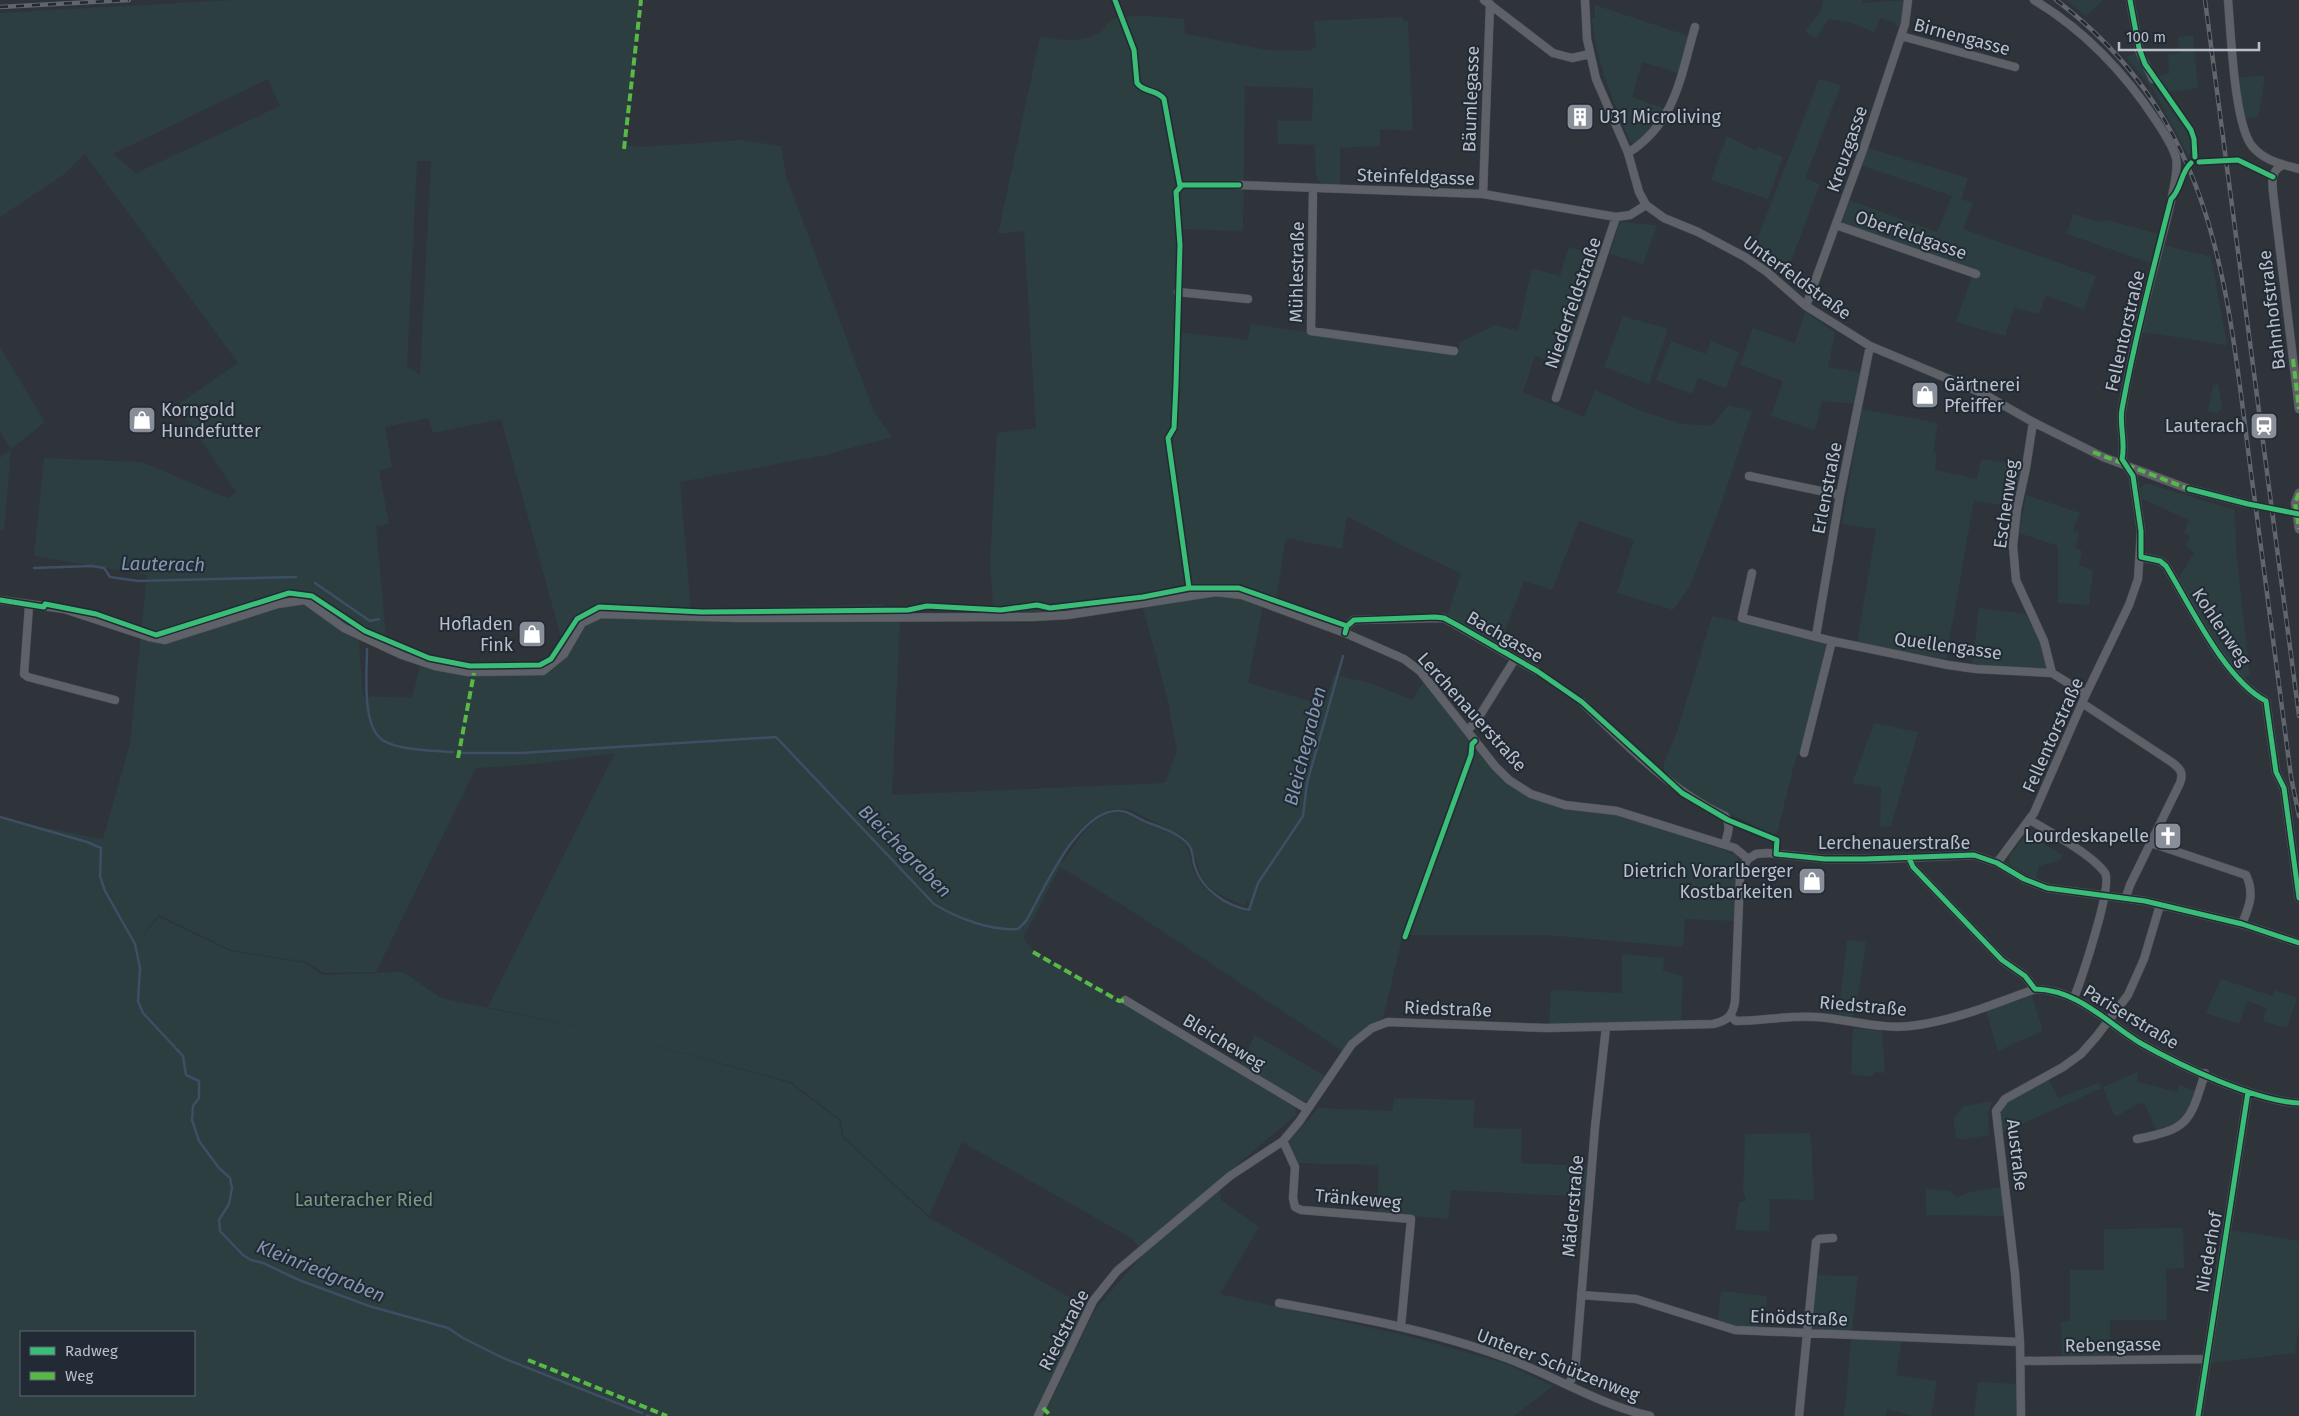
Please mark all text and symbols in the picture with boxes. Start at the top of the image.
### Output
street label: Birnengasse [1911,14,2013,60]
scale bar [2119,20,2259,52]
text: 100 m [2126,28,2166,46]
street label: Bäumlegasse [1458,45,1484,153]
building icon: U31 Microliving [1565,102,1595,132]
street label: Kreuzgasse [1822,103,1872,195]
place label: U31 Microliving [1599,106,1721,128]
street label: Steinfeldgasse [1357,164,1475,190]
street label: Oberfeldgasse [1852,206,1970,264]
street label: Mühlestraße [1285,221,1309,323]
street label: Unterfeldstraße [1739,231,1855,325]
street label: Niederfeldstraße [1540,234,1606,372]
street label: Bahnhofstraße [2254,249,2290,371]
street label: Fellentorstraße [2100,268,2150,394]
place label: Gärtnerei Pfeiffer [1944,374,2020,417]
shop icon: Gärtnerei Pfeiffer [1910,380,1940,410]
place label: Korngold Hundefutter [161,399,261,442]
shop icon: Korngold Hundefutter [127,405,157,435]
station icon: Lauterach [2249,411,2279,441]
place label: Lauterach [2165,415,2245,437]
street label: Erlenstraße [1807,440,1847,536]
street label: Eschenweg [1989,458,2023,550]
water label: Lauterach [121,552,205,576]
street label: Kohlenweg [2187,584,2255,671]
street label: Bachgasse [1463,606,1547,668]
place label: Hofladen Fink [439,613,514,656]
shop icon: Hofladen Fink [517,619,547,649]
street label: Quellengasse [1893,628,2003,664]
street label: Lerchenauerstraße [1413,648,1531,776]
street label: Fellentorstraße [2018,674,2088,796]
water label: Bleichegraben [1279,684,1331,808]
water label: Bleichegraben [854,800,956,902]
church icon: Lourdeskapelle [2153,821,2183,851]
place label: Lourdeskapelle [2025,825,2149,847]
street label: Lerchenauerstraße [1818,832,1970,854]
place label: Dietrich Vorarlberger Kostbarkeiten [1623,860,1793,903]
shop icon: Dietrich Vorarlberger Kostbarkeiten [1797,866,1827,896]
street label: Pariserstraße [2079,980,2183,1054]
street label: Riedstraße [1818,991,1908,1021]
street label: Riedstraße [1404,996,1492,1022]
street label: Bleicheweg [1179,1009,1270,1075]
street label: Austraße [2002,1118,2032,1192]
street label: Mäderstraße [1558,1154,1588,1258]
street label: Tränkeweg [1314,1184,1403,1214]
park label: Lauteracher Ried [295,1189,433,1211]
street label: Niederhof [2191,1208,2227,1294]
water label: Kleinriedgraben [253,1235,389,1307]
street label: Riedstraße [1034,1286,1094,1374]
street label: Einödstraße [1750,1305,1848,1331]
street label: Unterer Schützenweg [1474,1324,1643,1406]
legend [20,1331,195,1396]
street label: Rebengasse [2065,1333,2161,1357]
text: Radweg [65,1342,118,1360]
text: Weg [65,1367,93,1385]

